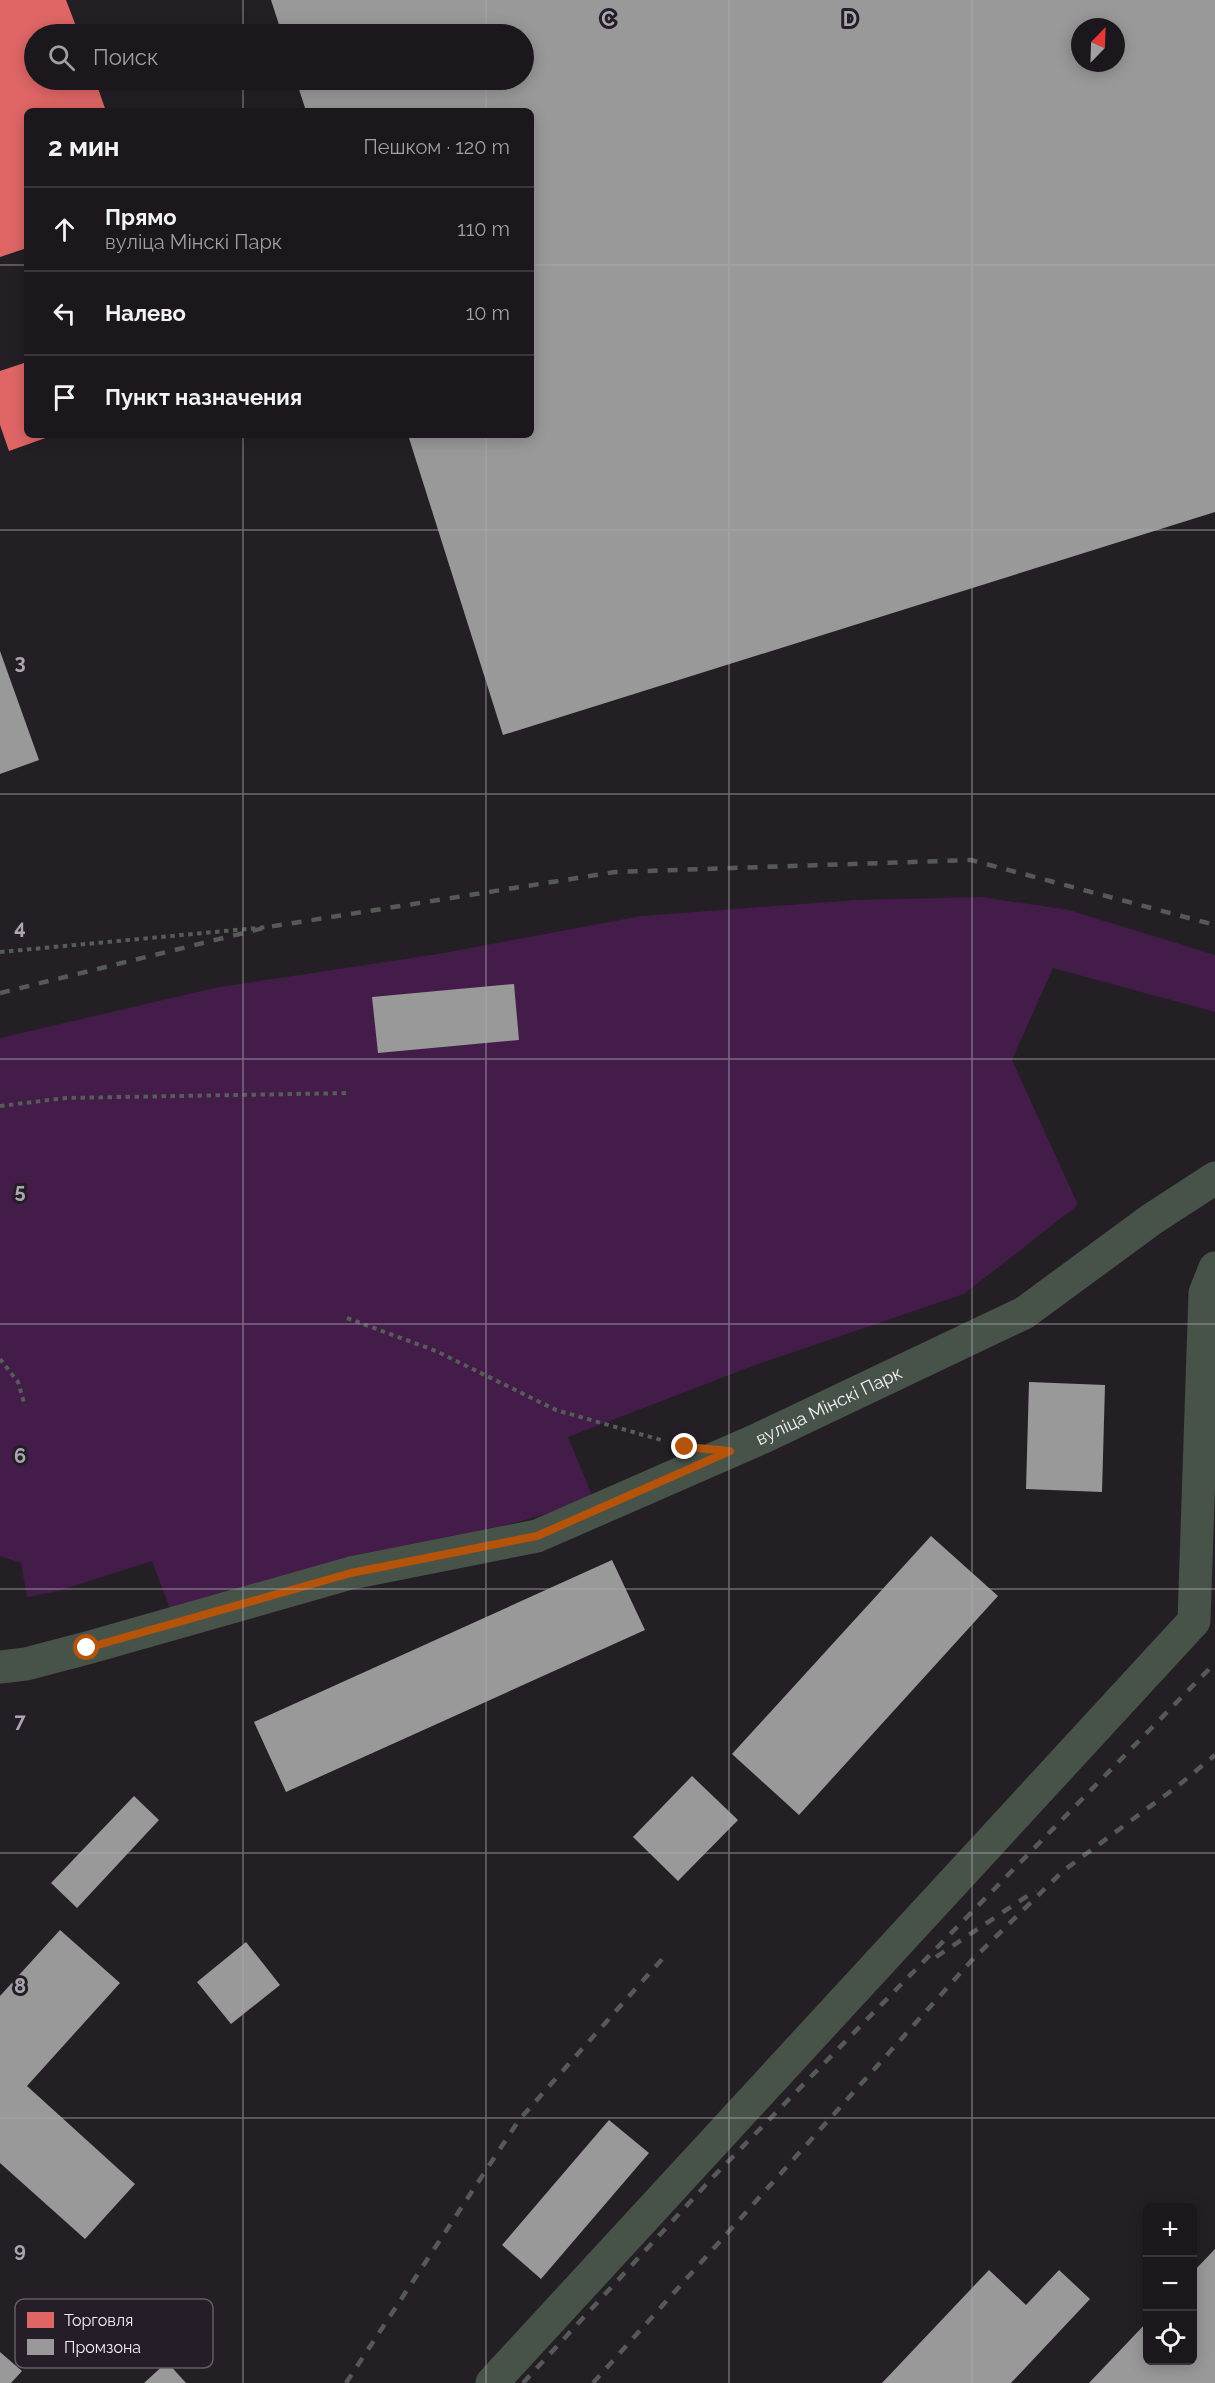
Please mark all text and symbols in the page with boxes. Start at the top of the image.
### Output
text: C [601,7,615,31]
text: D [843,7,857,31]
north arrow [1071,18,1125,72]
search box [24,24,534,90]
icon: search [45,41,78,74]
text: Поиск [93,44,158,70]
text: 2 мин [48,132,120,162]
text: Пешком · 120 m [364,135,510,159]
text: Прямо [105,204,177,230]
icon: ahead [48,213,81,246]
text: 110 m [457,217,510,241]
text: вуліца Мінскі Парк [105,230,282,254]
icon: left [48,297,81,330]
text: Налево [105,300,186,326]
text: 10 m [466,301,510,325]
icon: arrive [48,381,81,414]
text: Пункт назначения [105,384,302,410]
text: 3 [14,650,26,674]
text: 4 [14,915,26,939]
text: 5 [14,1179,26,1203]
street label: вуліца Мінскі Парк [752,1362,905,1449]
route end [671,1433,697,1459]
text: 6 [14,1444,26,1468]
route start [73,1634,99,1660]
text: 7 [14,1709,26,1733]
text: 8 [14,1974,26,1998]
map controls [1143,2203,1197,2365]
button: + [1143,2203,1197,2257]
text: 9 [14,2238,26,2262]
button: − [1143,2257,1197,2311]
legend [15,2299,213,2368]
text: Торговля [64,2311,133,2330]
button: locate [1143,2311,1197,2365]
text: Промзона [64,2338,141,2357]

